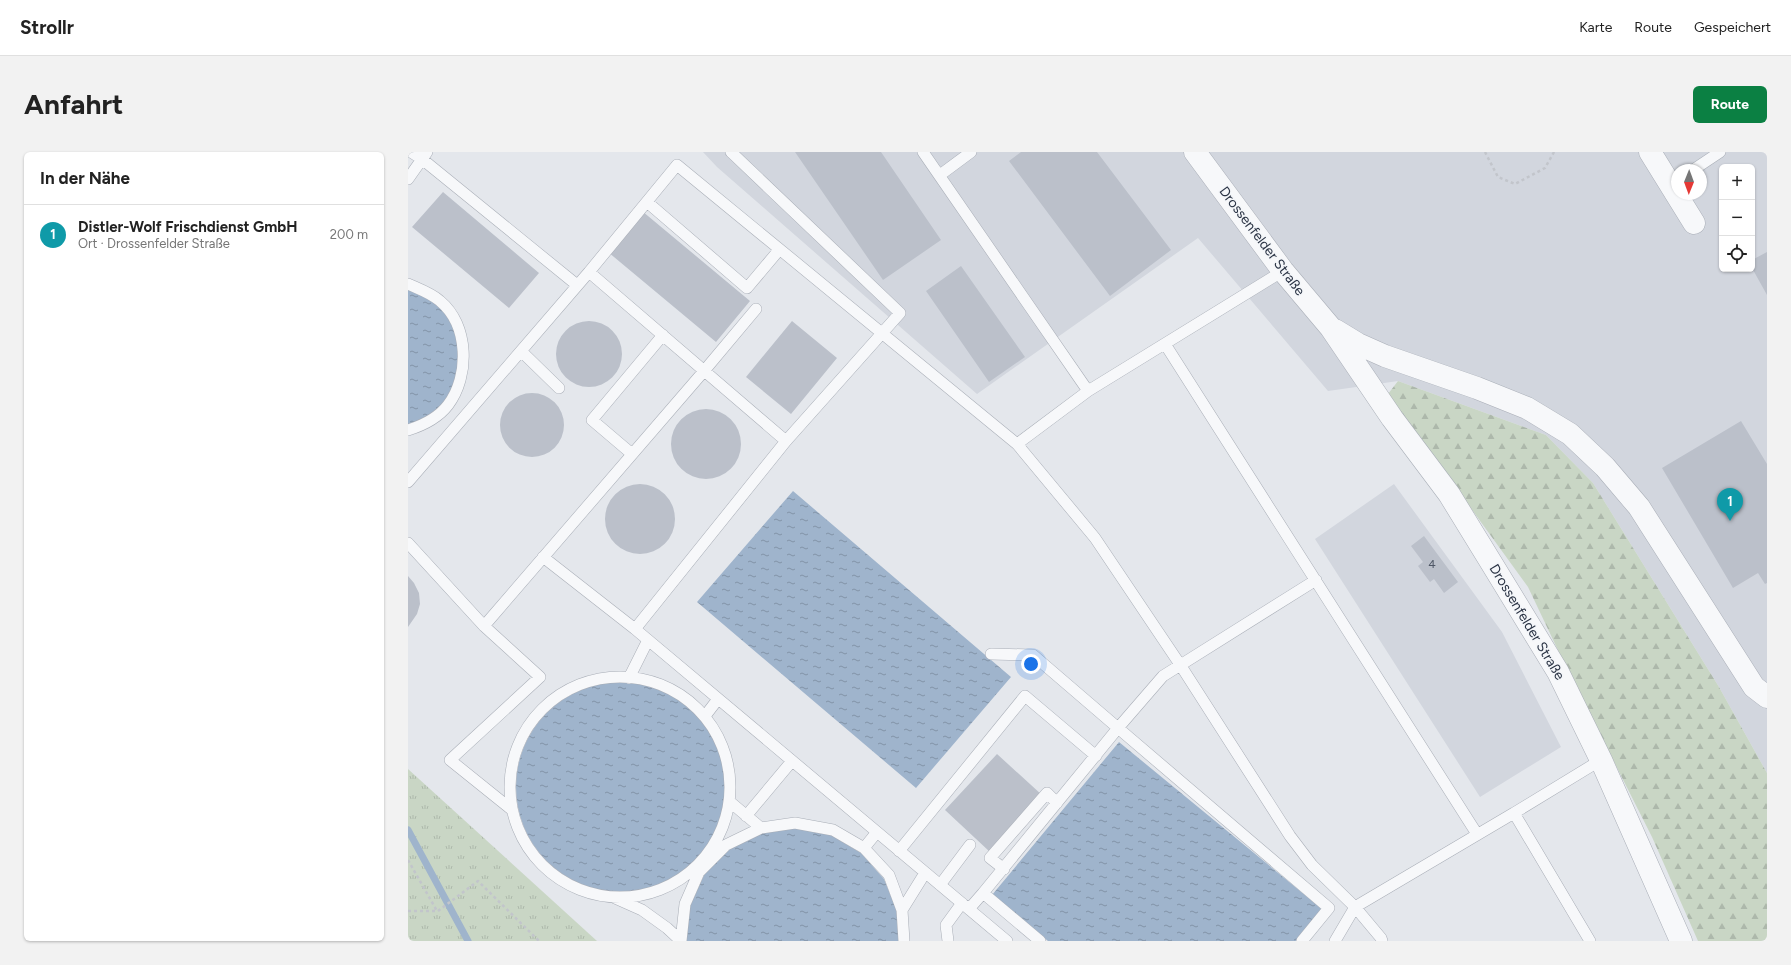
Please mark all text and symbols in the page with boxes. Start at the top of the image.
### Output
text: Strollr [20,16,74,39]
text: Karte [1579,19,1612,36]
text: Route [1634,19,1672,36]
text: Gespeichert [1694,19,1771,36]
button: Route [1693,86,1767,123]
text: Anfahrt [24,87,123,121]
north arrow [1671,164,1707,200]
map controls [1719,164,1755,272]
button: + [1719,164,1755,200]
text: In der Nähe [40,168,130,188]
street label: Drossenfelder Straße [1215,183,1309,299]
button: − [1719,200,1755,236]
text: Distler-Wolf Frischdienst GmbH [78,218,297,236]
text: 1 [50,227,56,242]
text: 200 m [330,227,368,242]
text: Ort · Drossenfelder Straße [78,236,230,251]
button: locate [1719,236,1755,272]
pin: 1 [1717,488,1743,521]
house number: 4 [1428,557,1436,571]
street label: Drossenfelder Straße [1486,561,1569,683]
your location [1021,654,1041,674]

